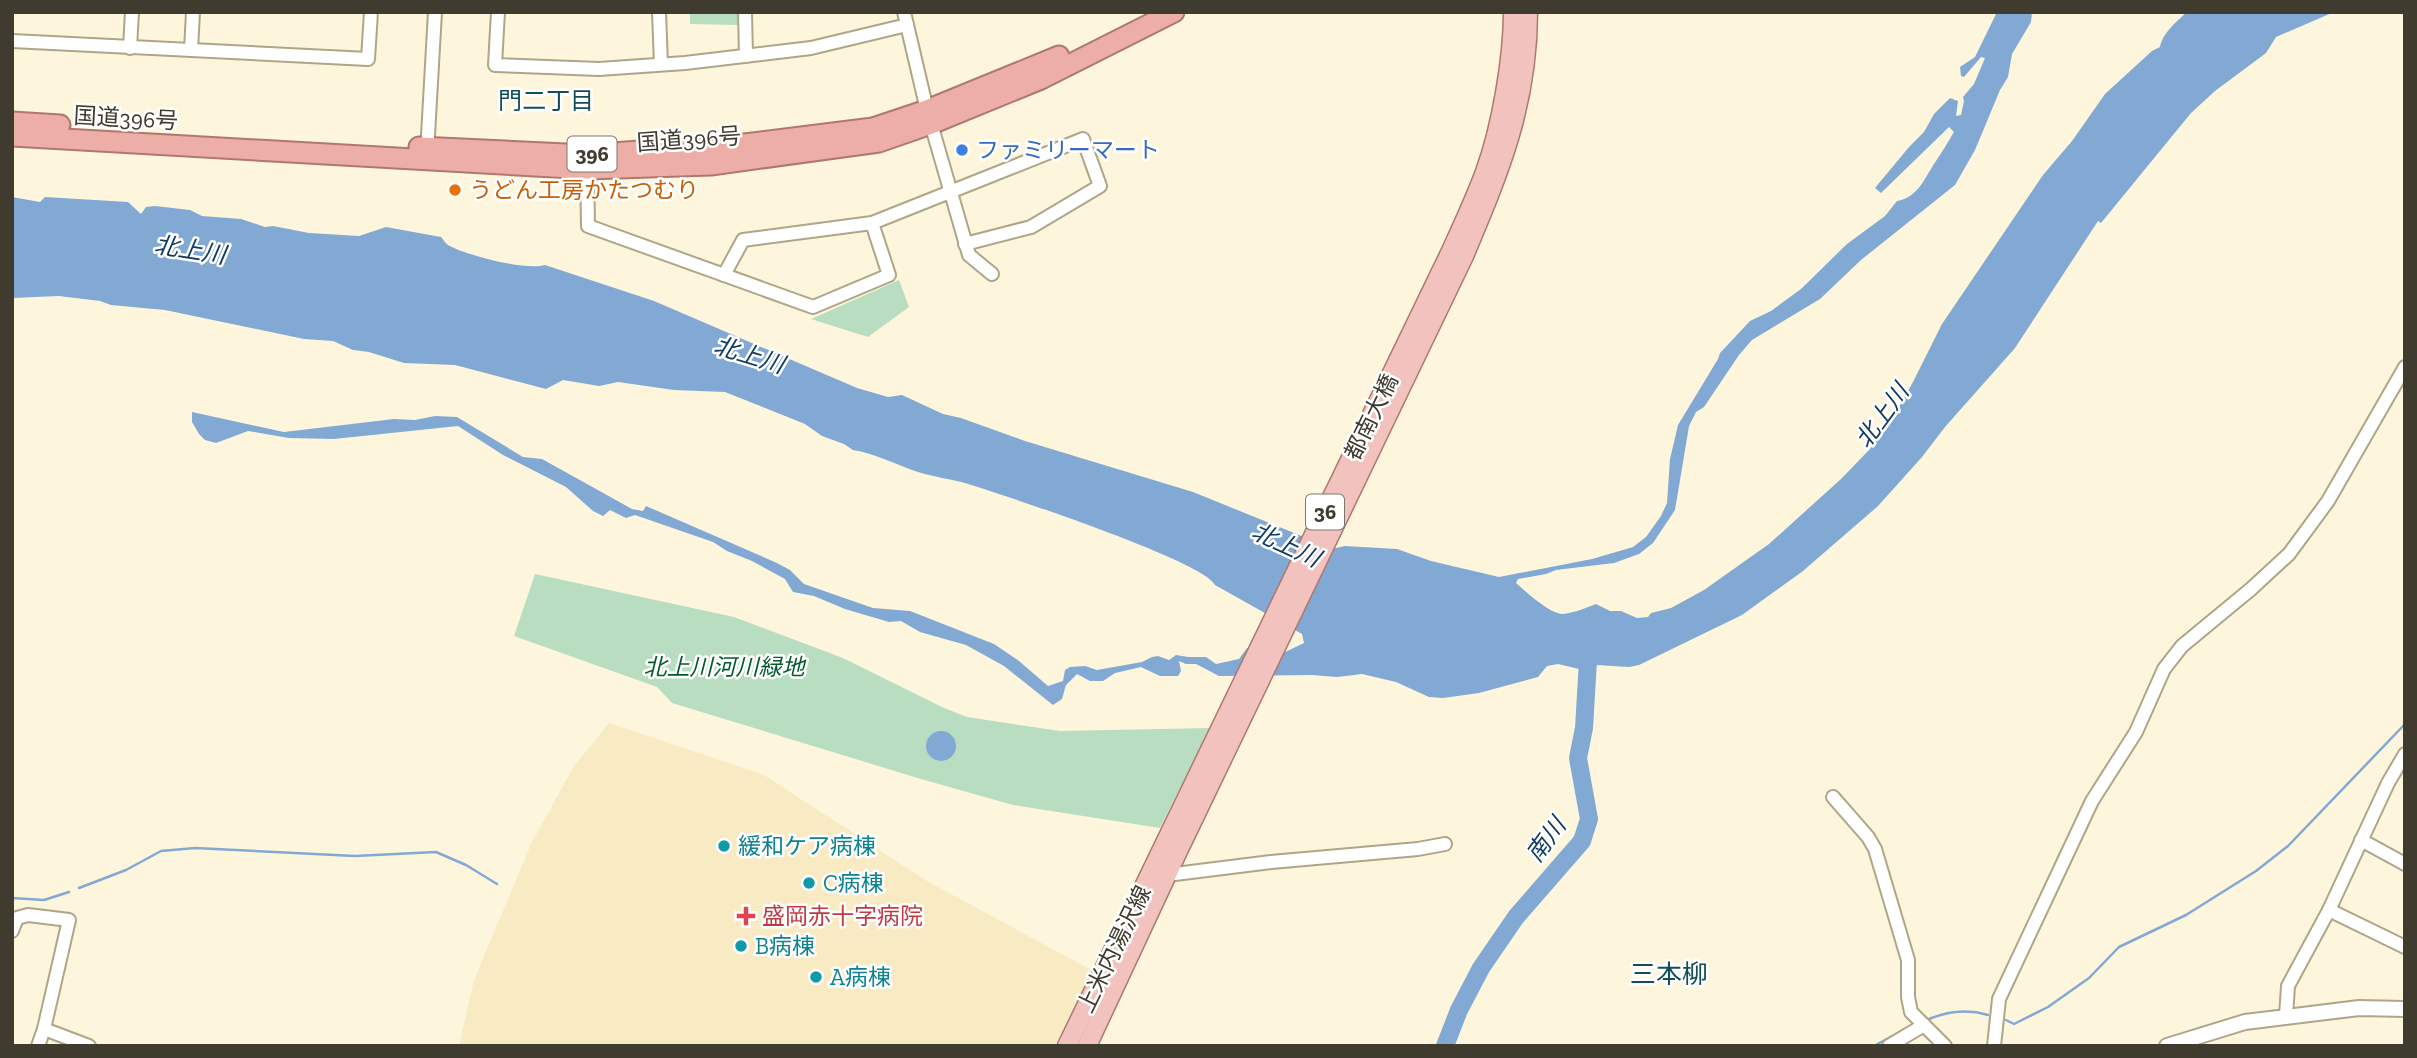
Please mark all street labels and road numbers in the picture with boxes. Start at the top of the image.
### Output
street label: 国道396号 [73,101,179,135]
street label: 国道396号 [636,121,742,157]
road number: 396 [568,136,616,172]
street label: 都南大橋 [1338,370,1404,464]
road number: 36 [1306,494,1344,530]
street label: 上米内湯沢線 [1071,881,1157,1017]

